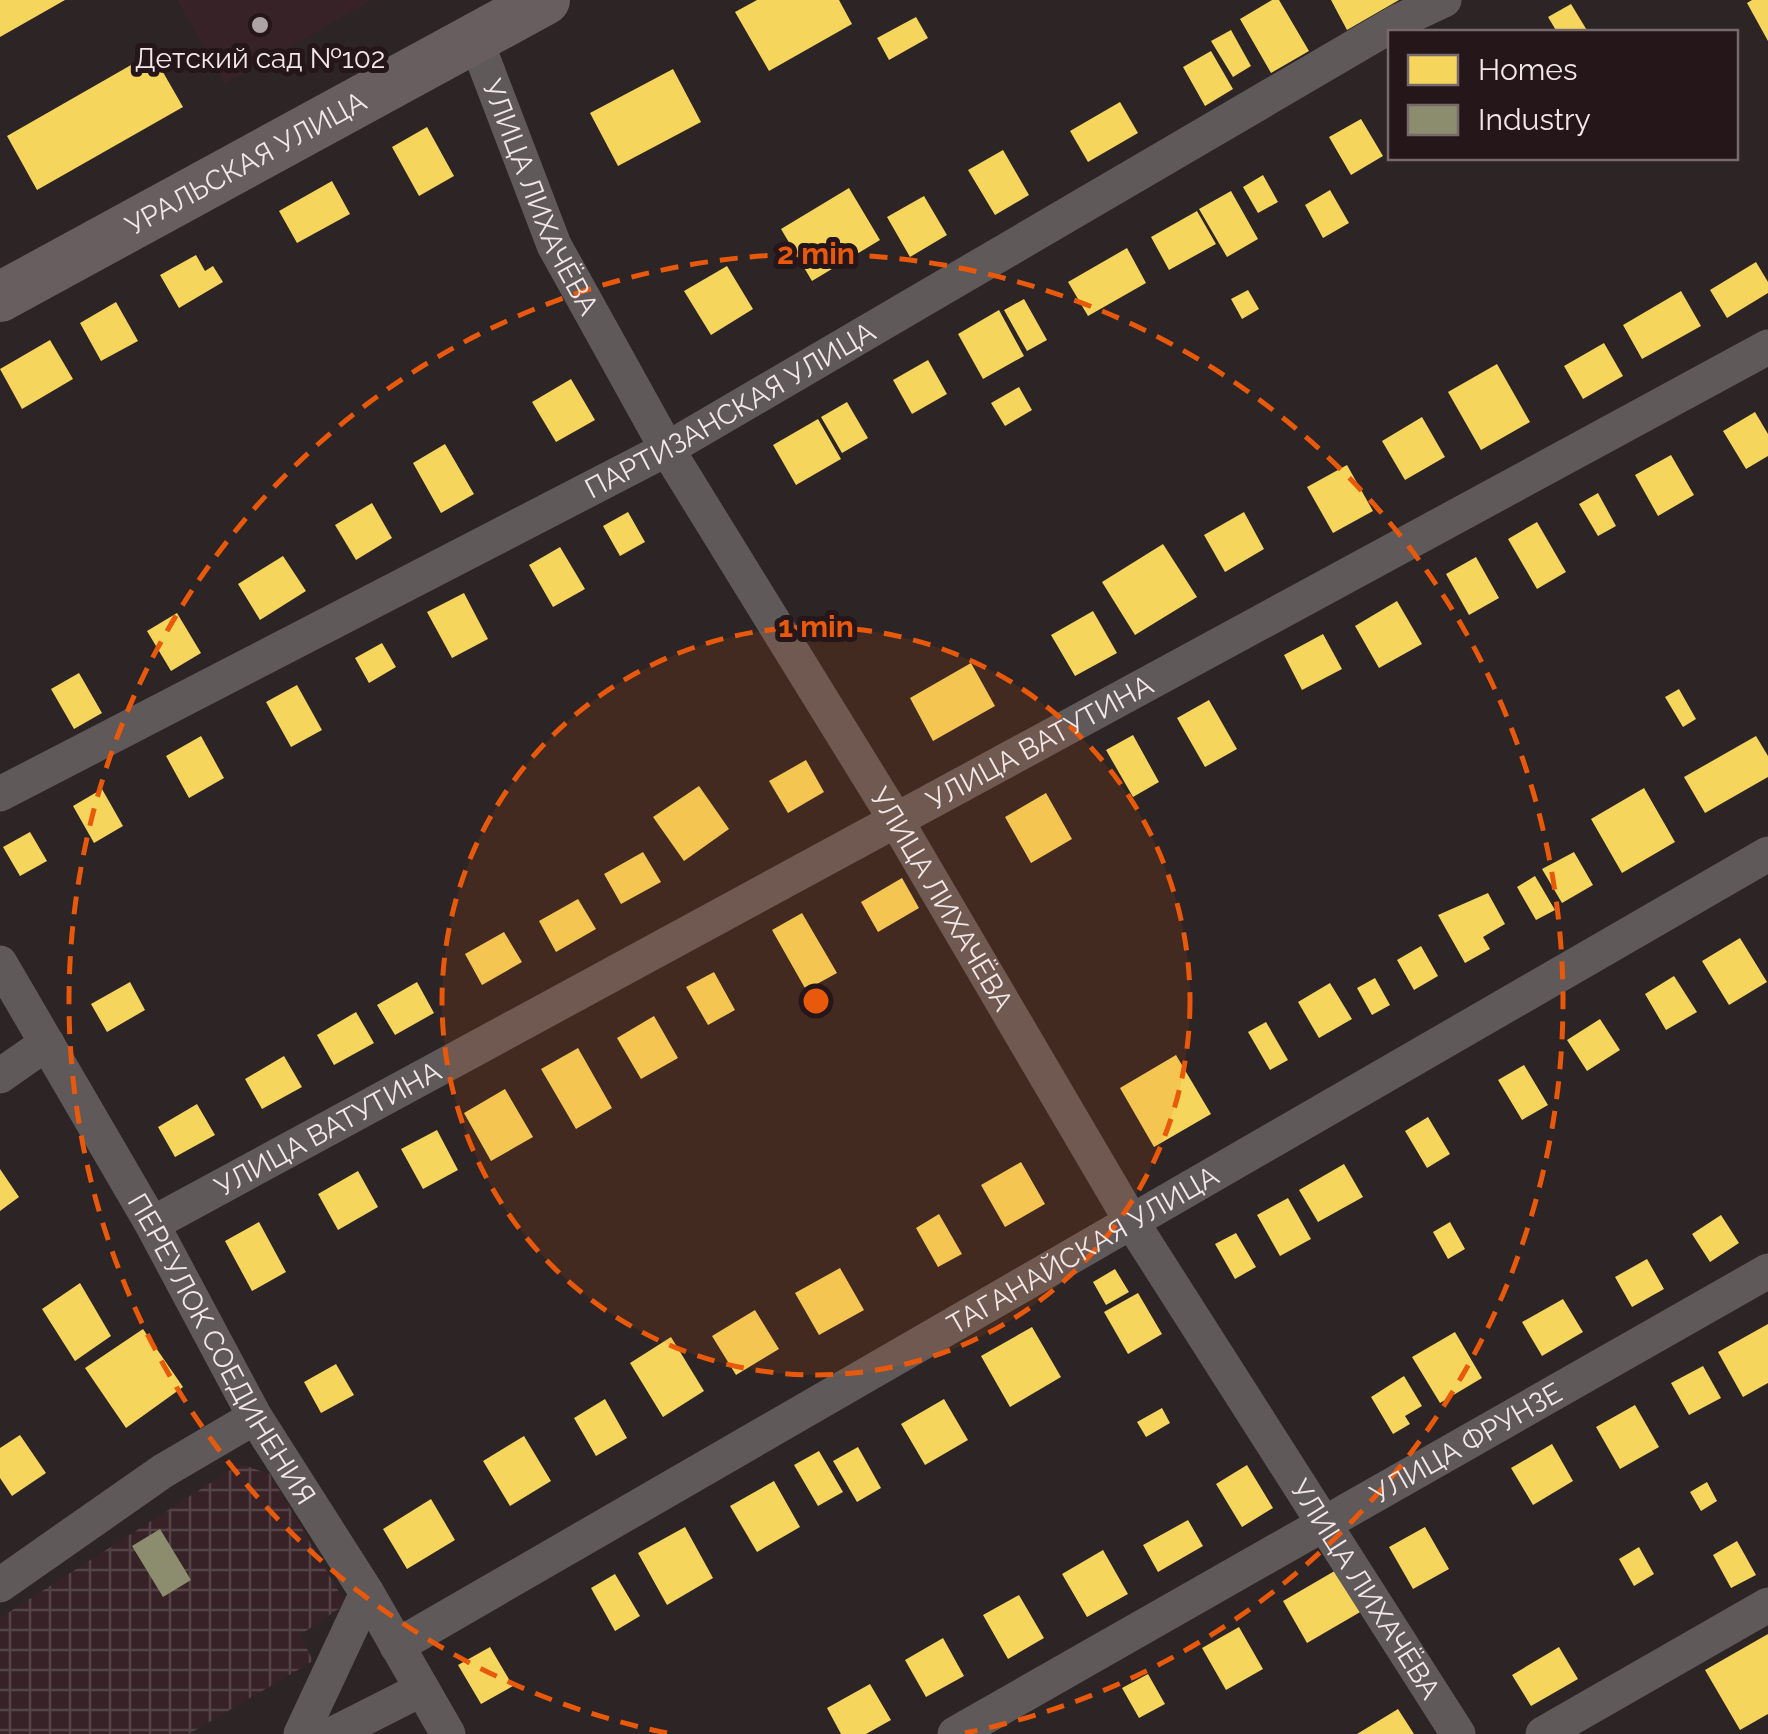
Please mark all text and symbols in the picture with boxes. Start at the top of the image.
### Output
marker: Детский сад №102 [249,14,271,36]
legend [1388,30,1738,160]
place label: Детский сад №102 [135,42,385,75]
text: Homes [1478,52,1577,87]
street label: УЛИЦА ЛИХАЧЁВА [475,75,605,321]
street label: УРАЛЬСКАЯ УЛИЦА [120,85,372,242]
text: Industry [1478,102,1591,137]
text: 2 min [777,236,855,271]
street label: ПАРТИЗАНСКАЯ УЛИЦА [580,315,881,506]
text: 1 min [778,609,854,644]
street label: УЛИЦА ВАТУТИНА [921,668,1159,817]
street label: УЛИЦА ЛИХАЧЁВА [863,782,1020,1017]
centre of rings [798,983,834,1019]
street label: УЛИЦА ВАТУТИНА [209,1054,447,1204]
street label: ТАГАНАЙСКАЯ УЛИЦА [942,1159,1225,1342]
street label: ПЕРЕУЛОК СОЕДИНЕНИЯ [121,1188,322,1511]
street label: УЛИЦА ФРУНЗЕ [1365,1376,1568,1511]
street label: УЛИЦА ЛИХАЧЁВА [1283,1474,1447,1705]

